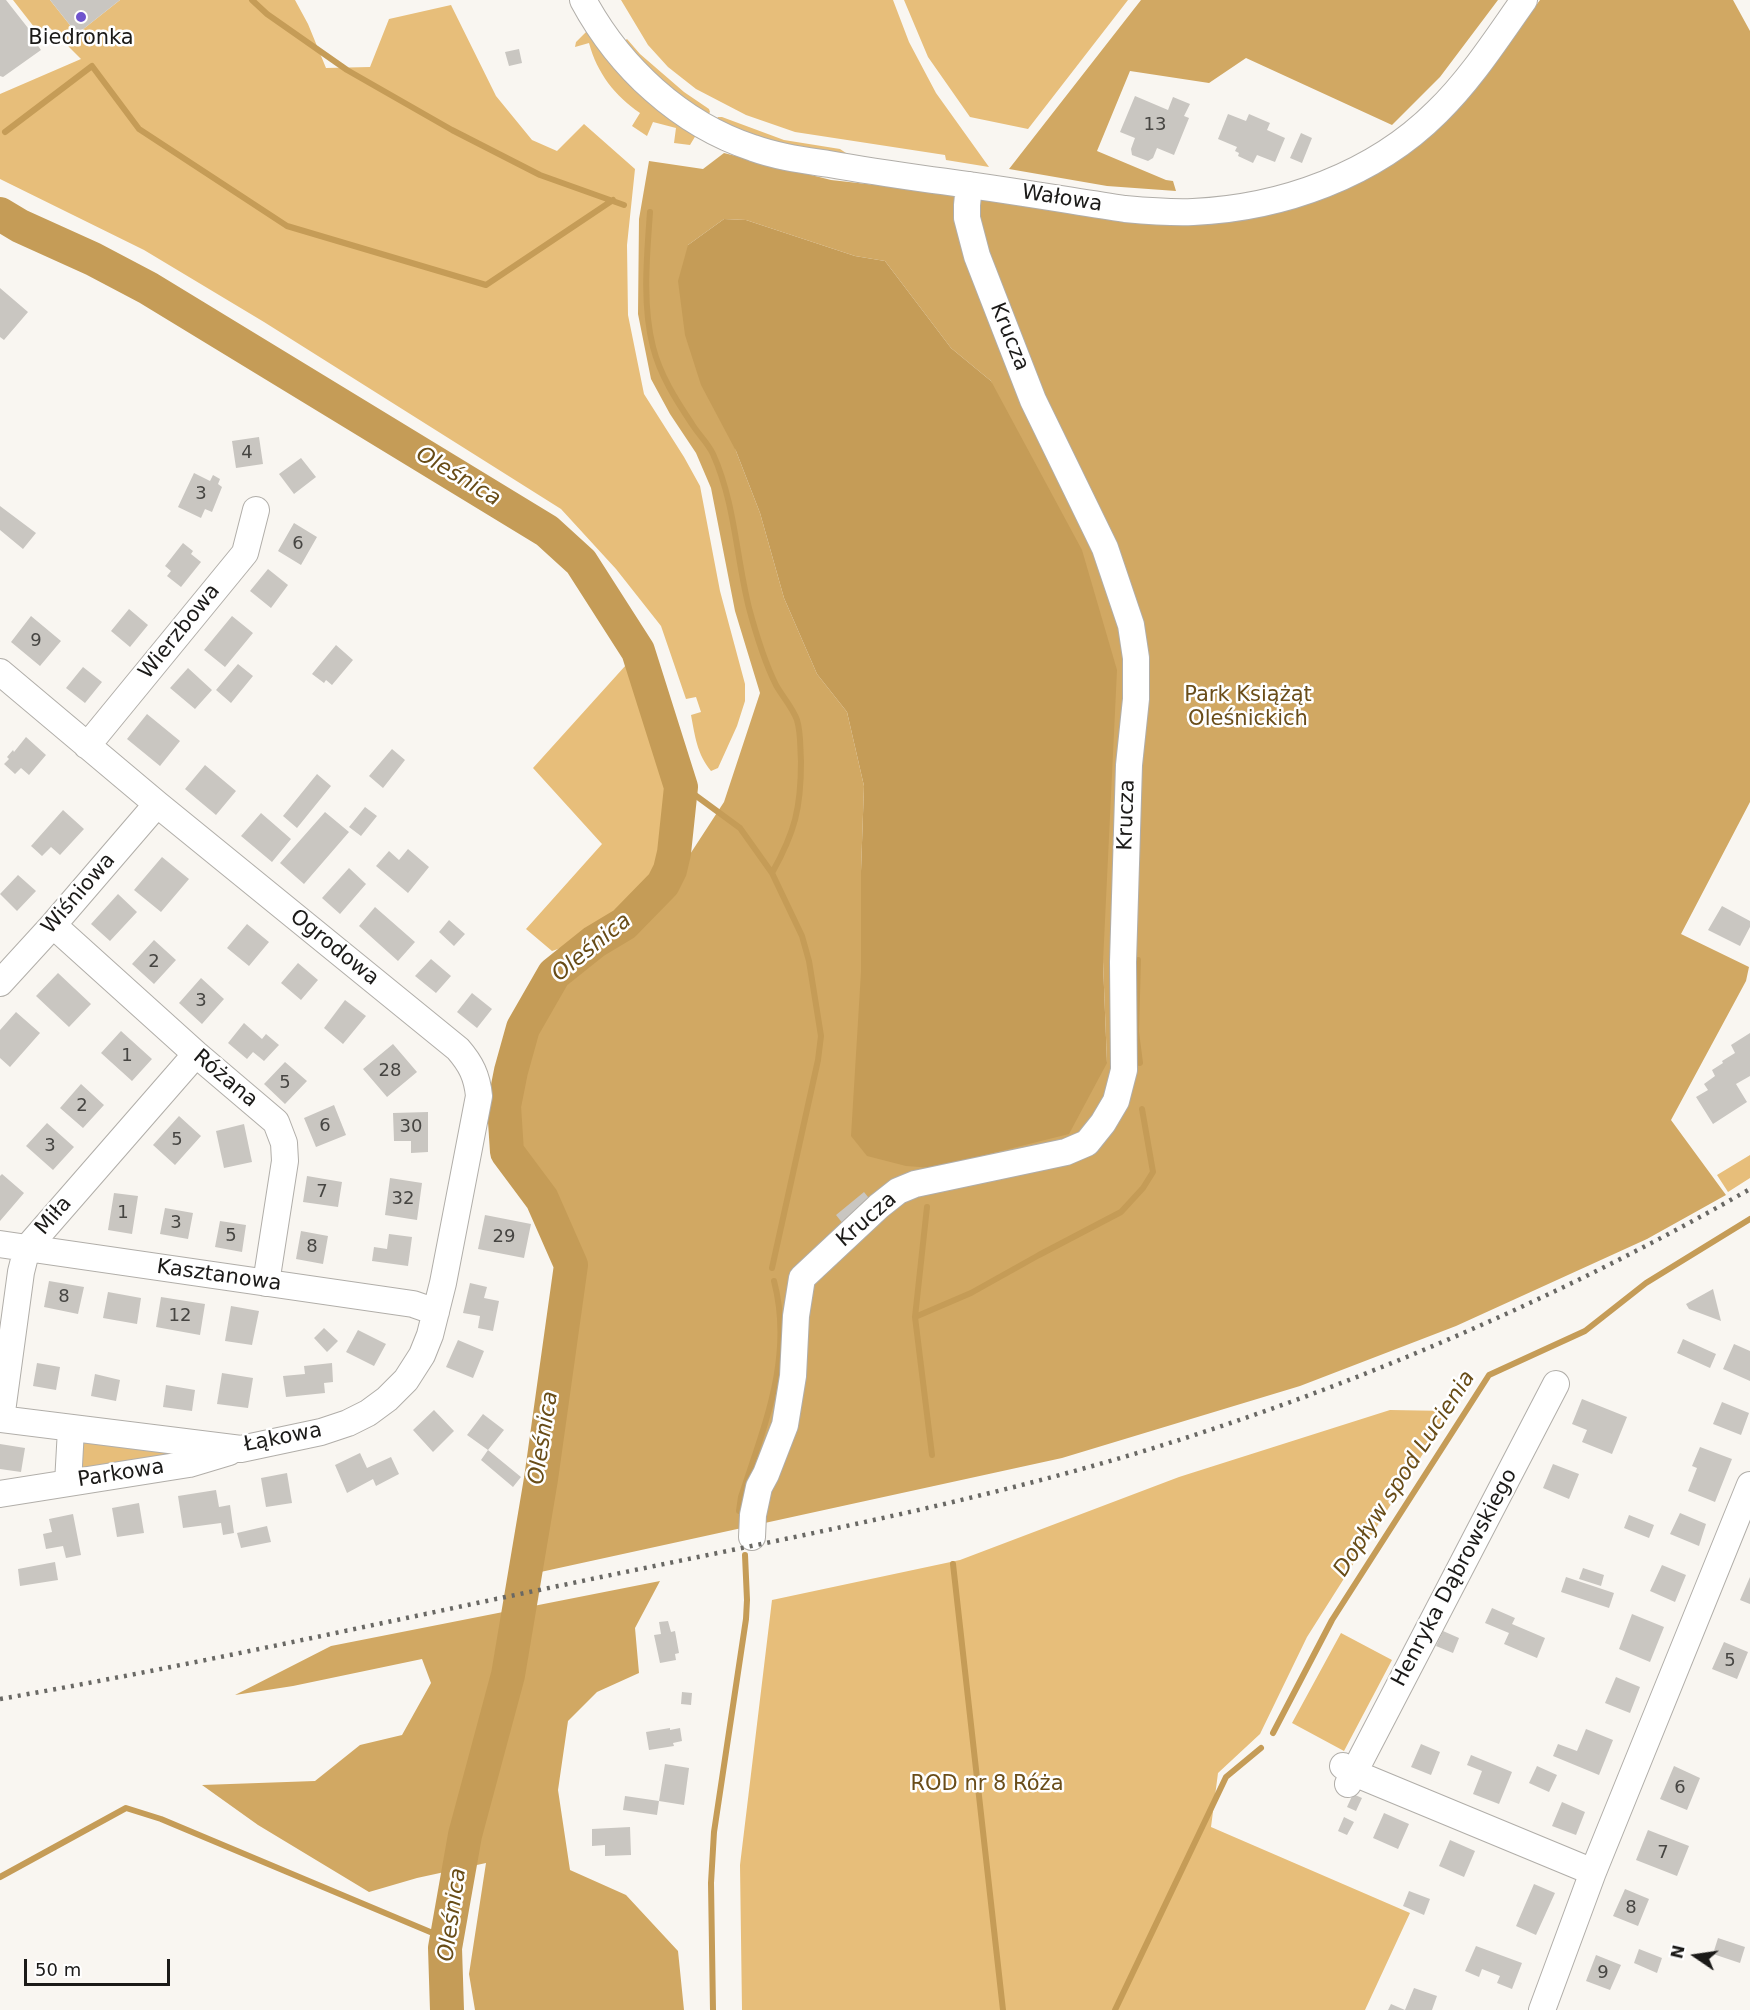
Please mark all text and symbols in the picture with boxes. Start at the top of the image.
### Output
marker: Biedronka [74,10,88,24]
place label: Biedronka [28,26,134,52]
house number: 13 [1144,114,1166,136]
street label: Wałowa [1020,180,1104,218]
street label: Krucza [984,299,1034,375]
water label: Oleśnica [411,441,505,513]
house number: 4 [241,442,253,464]
house number: 3 [195,483,207,505]
house number: 6 [292,533,304,555]
street label: Wierzbowa [134,579,226,685]
house number: 9 [30,630,42,652]
park label: Park Książąt Oleśnickich [1184,683,1312,733]
street label: Krucza [1113,779,1141,851]
street label: Wiśniowa [37,848,121,940]
street label: Ogrodowa [284,905,384,991]
water label: Oleśnica [547,908,637,988]
house number: 2 [148,951,160,973]
house number: 3 [195,990,207,1012]
house number: 1 [121,1045,133,1067]
street label: Różana [188,1045,262,1113]
house number: 28 [379,1060,401,1082]
house number: 5 [279,1072,291,1094]
house number: 2 [76,1095,88,1117]
house number: 6 [319,1115,331,1137]
house number: 30 [400,1116,422,1138]
house number: 5 [171,1129,183,1151]
house number: 3 [44,1135,56,1157]
house number: 7 [316,1181,328,1203]
street label: Krucza [832,1187,902,1253]
house number: 32 [392,1188,414,1210]
street label: Miła [30,1192,78,1240]
house number: 1 [117,1202,129,1224]
house number: 3 [170,1212,182,1234]
house number: 5 [225,1225,237,1247]
house number: 29 [493,1226,515,1248]
house number: 8 [306,1236,318,1258]
street label: Kasztanowa [155,1255,283,1297]
house number: 8 [58,1286,70,1308]
house number: 12 [169,1305,191,1327]
water label: Dopływ spod Lucienia [1329,1366,1481,1582]
water label: Oleśnica [524,1389,564,1487]
street label: Łąkowa [242,1418,324,1458]
street label: Parkowa [76,1455,166,1493]
street label: Henryka Dąbrowskiego [1387,1465,1523,1691]
house number: 5 [1724,1650,1736,1672]
park label: ROD nr 8 Róża [910,1772,1064,1798]
house number: 6 [1674,1777,1686,1799]
house number: 7 [1657,1842,1669,1864]
water label: Oleśnica [433,1867,473,1963]
house number: 8 [1625,1897,1637,1919]
north arrow [1666,1926,1726,1986]
text: N [1667,1943,1689,1961]
scale bar [27,1947,172,1985]
text: 50 m [35,1959,81,1980]
house number: 9 [1597,1962,1609,1984]

